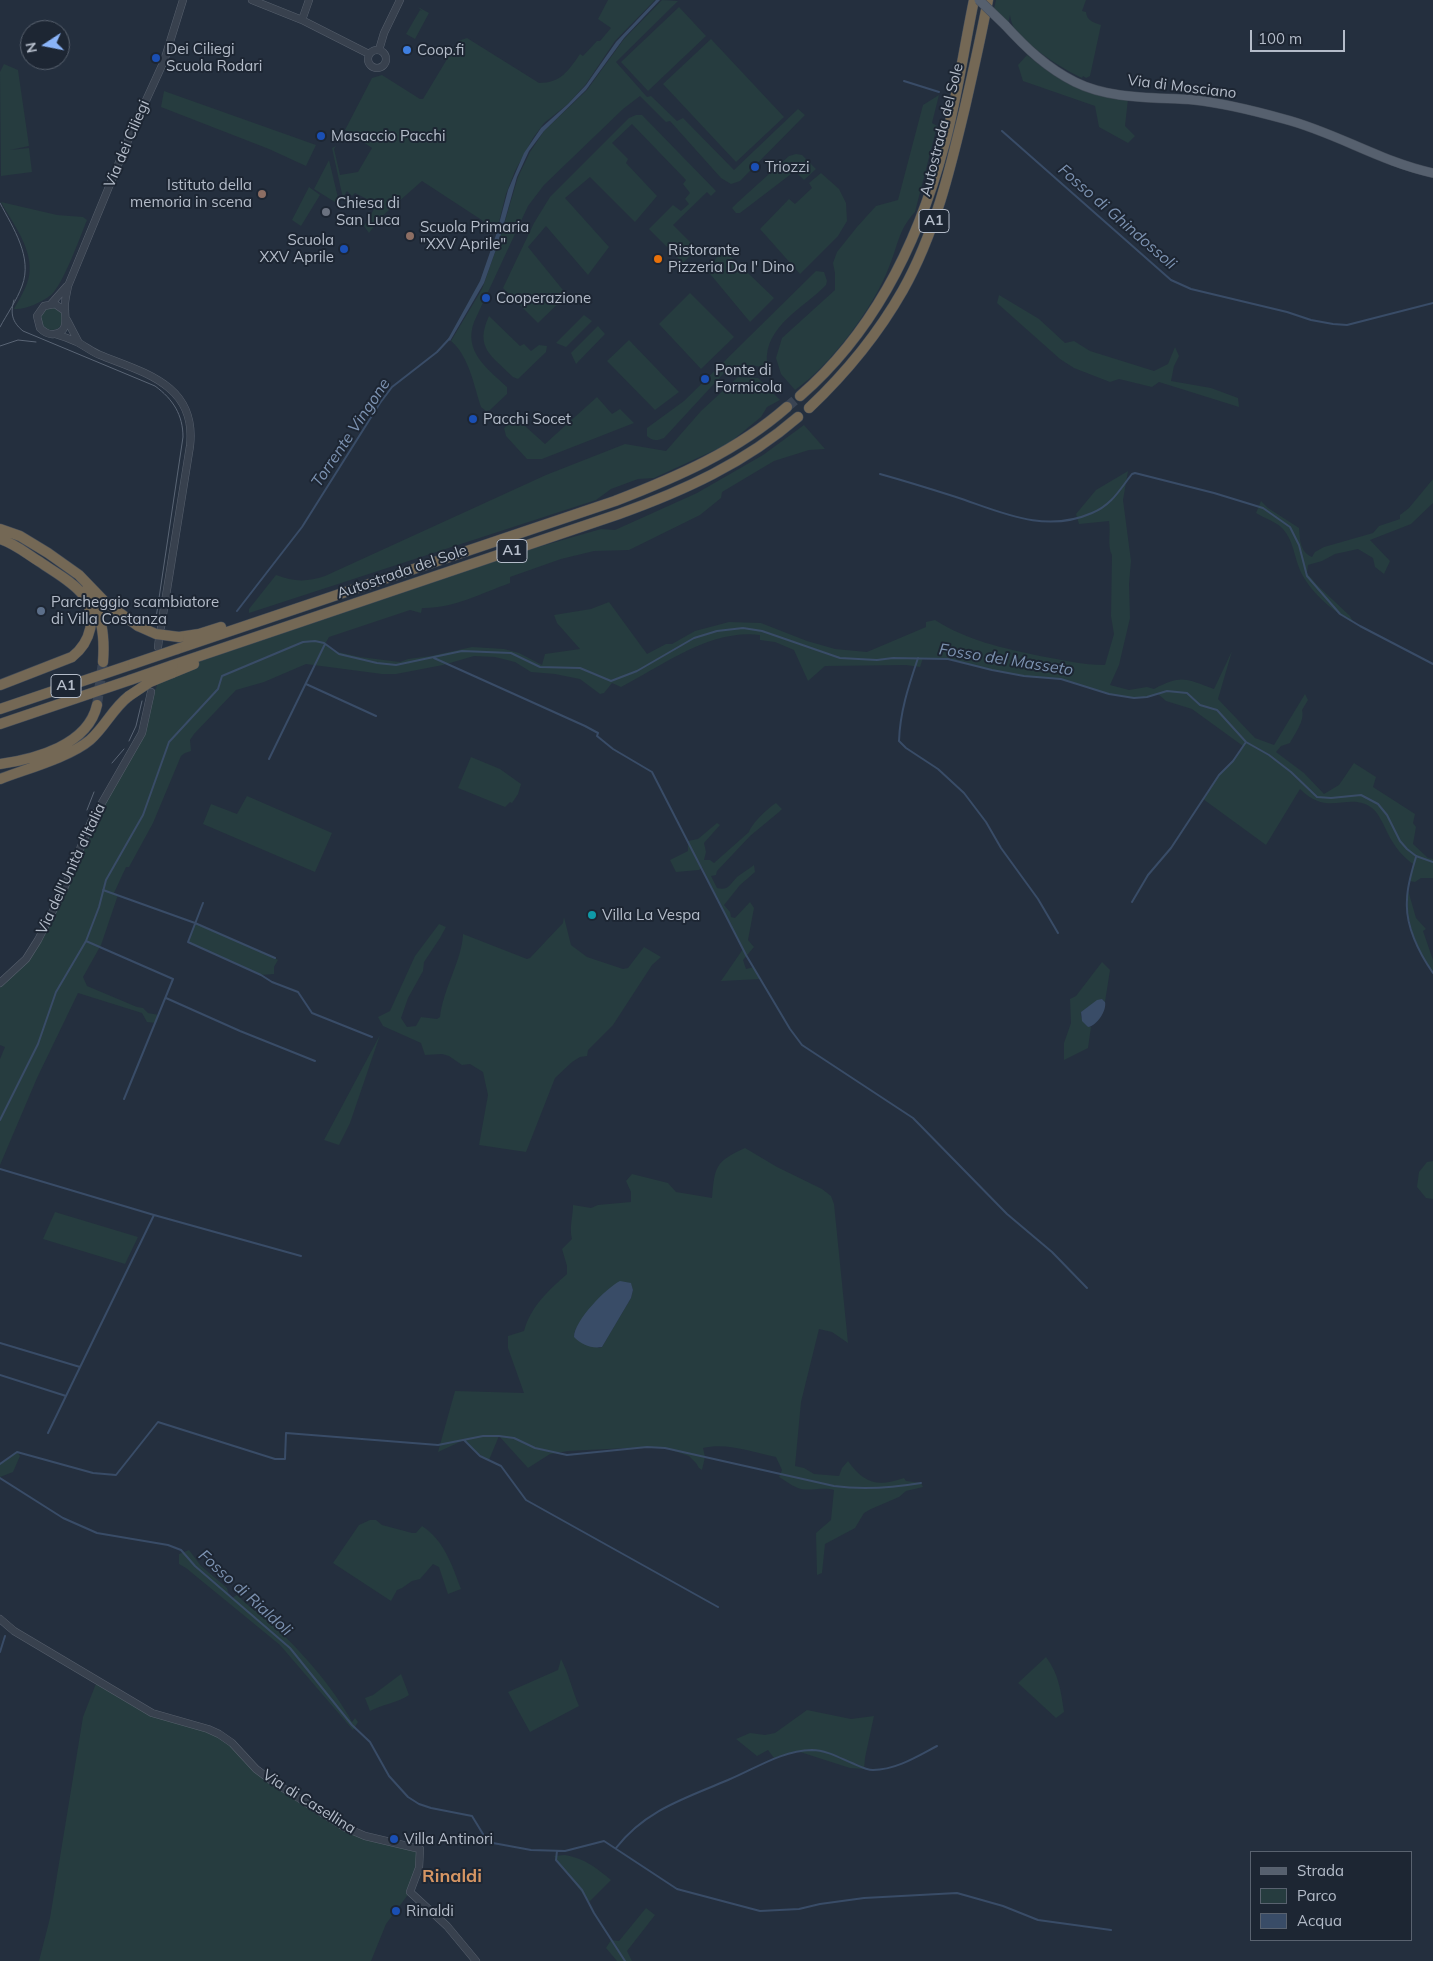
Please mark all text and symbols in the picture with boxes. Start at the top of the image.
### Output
north arrow [20,20,70,70]
scale bar [1253,20,1348,52]
text: 100 m [1258,29,1302,48]
place label: Dei Ciliegi Scuola Rodari [166,40,262,75]
text: N [21,41,41,55]
place label: Coop.fi [417,41,464,59]
marker: Coop.fi [401,44,413,56]
marker: Dei Ciliegi Scuola Rodari [150,52,162,64]
street label: Autostrada del Sole [917,62,967,198]
street label: Via di Mosciano [1126,71,1238,103]
street label: Via dei Ciliegi [100,98,154,190]
place label: Masaccio Pacchi [331,127,446,145]
marker: Masaccio Pacchi [315,130,327,142]
place label: Triozzi [765,158,810,176]
water label: Fosso di Ghindossoli [1054,160,1180,274]
marker: Triozzi [749,161,761,173]
place label: Istituto della memoria in scena [130,176,252,211]
marker: Istituto della memoria in scena [256,188,268,200]
place label: Chiesa di San Luca [336,194,400,229]
marker: Chiesa di San Luca [320,206,332,218]
road number: A1 [919,210,949,232]
place label: Scuola Primaria "XXV Aprile" [420,218,529,253]
marker: Scuola Primaria "XXV Aprile" [404,230,416,242]
place label: Scuola XXV Aprile [260,231,334,266]
place label: Ristorante Pizzeria Da I' Dino [668,241,794,276]
marker: Scuola XXV Aprile [338,243,350,255]
marker: Ristorante Pizzeria Da I' Dino [652,253,664,265]
place label: Cooperazione [496,289,591,307]
marker: Cooperazione [480,292,492,304]
place label: Ponte di Formicola [715,361,782,396]
marker: Ponte di Formicola [699,373,711,385]
water label: Torrente Vingone [308,375,394,491]
place label: Pacchi Socet [483,410,571,428]
marker: Pacchi Socet [467,413,479,425]
road number: A1 [497,540,527,562]
street label: Autostrada del Sole [334,541,470,603]
place label: Parcheggio scambiatore di Villa Costanza [51,593,219,628]
marker: Parcheggio scambiatore di Villa Costanza [35,605,47,617]
water label: Fosso del Masseto [937,640,1075,680]
road number: A1 [51,674,81,698]
street label: Via dell'Unità d'Italia [33,801,109,937]
place label: Villa La Vespa [602,906,700,924]
marker: Villa La Vespa [586,909,598,921]
water label: Fosso di Rialdoli [194,1546,296,1640]
street label: Via di Casellina [259,1766,359,1838]
place label: Villa Antinori [404,1830,493,1848]
marker: Villa Antinori [388,1833,400,1845]
legend [1250,1851,1413,1941]
text: Strada [1297,1861,1344,1880]
district label: Rinaldi [422,1866,482,1888]
text: Parco [1297,1886,1337,1905]
place label: Rinaldi [406,1902,454,1920]
marker: Rinaldi [390,1905,402,1917]
text: Acqua [1297,1911,1342,1930]

